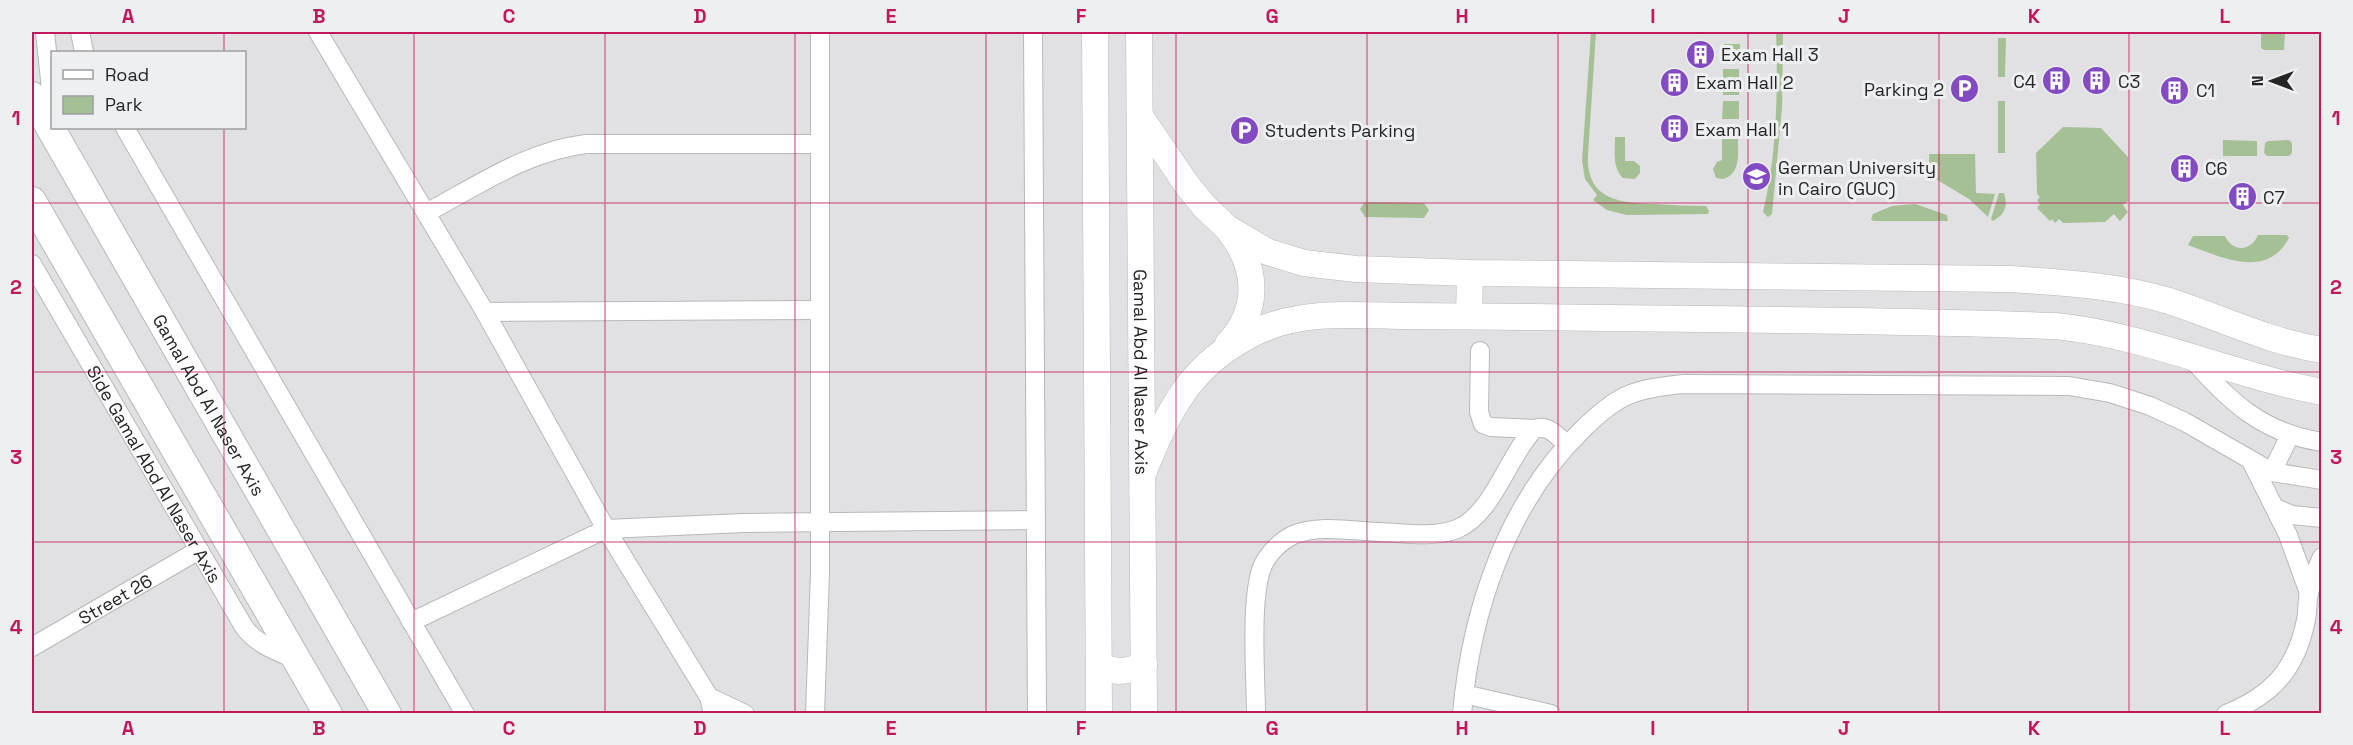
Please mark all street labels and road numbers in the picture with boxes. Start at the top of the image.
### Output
street label: Gamal Abd Al Naser Axis [1129,269,1154,475]
street label: Gamal Abd Al Naser Axis [148,310,271,500]
street label: Side Gamal Abd Al Naser Axis [82,361,227,587]
street label: Street 26 [74,568,156,629]

